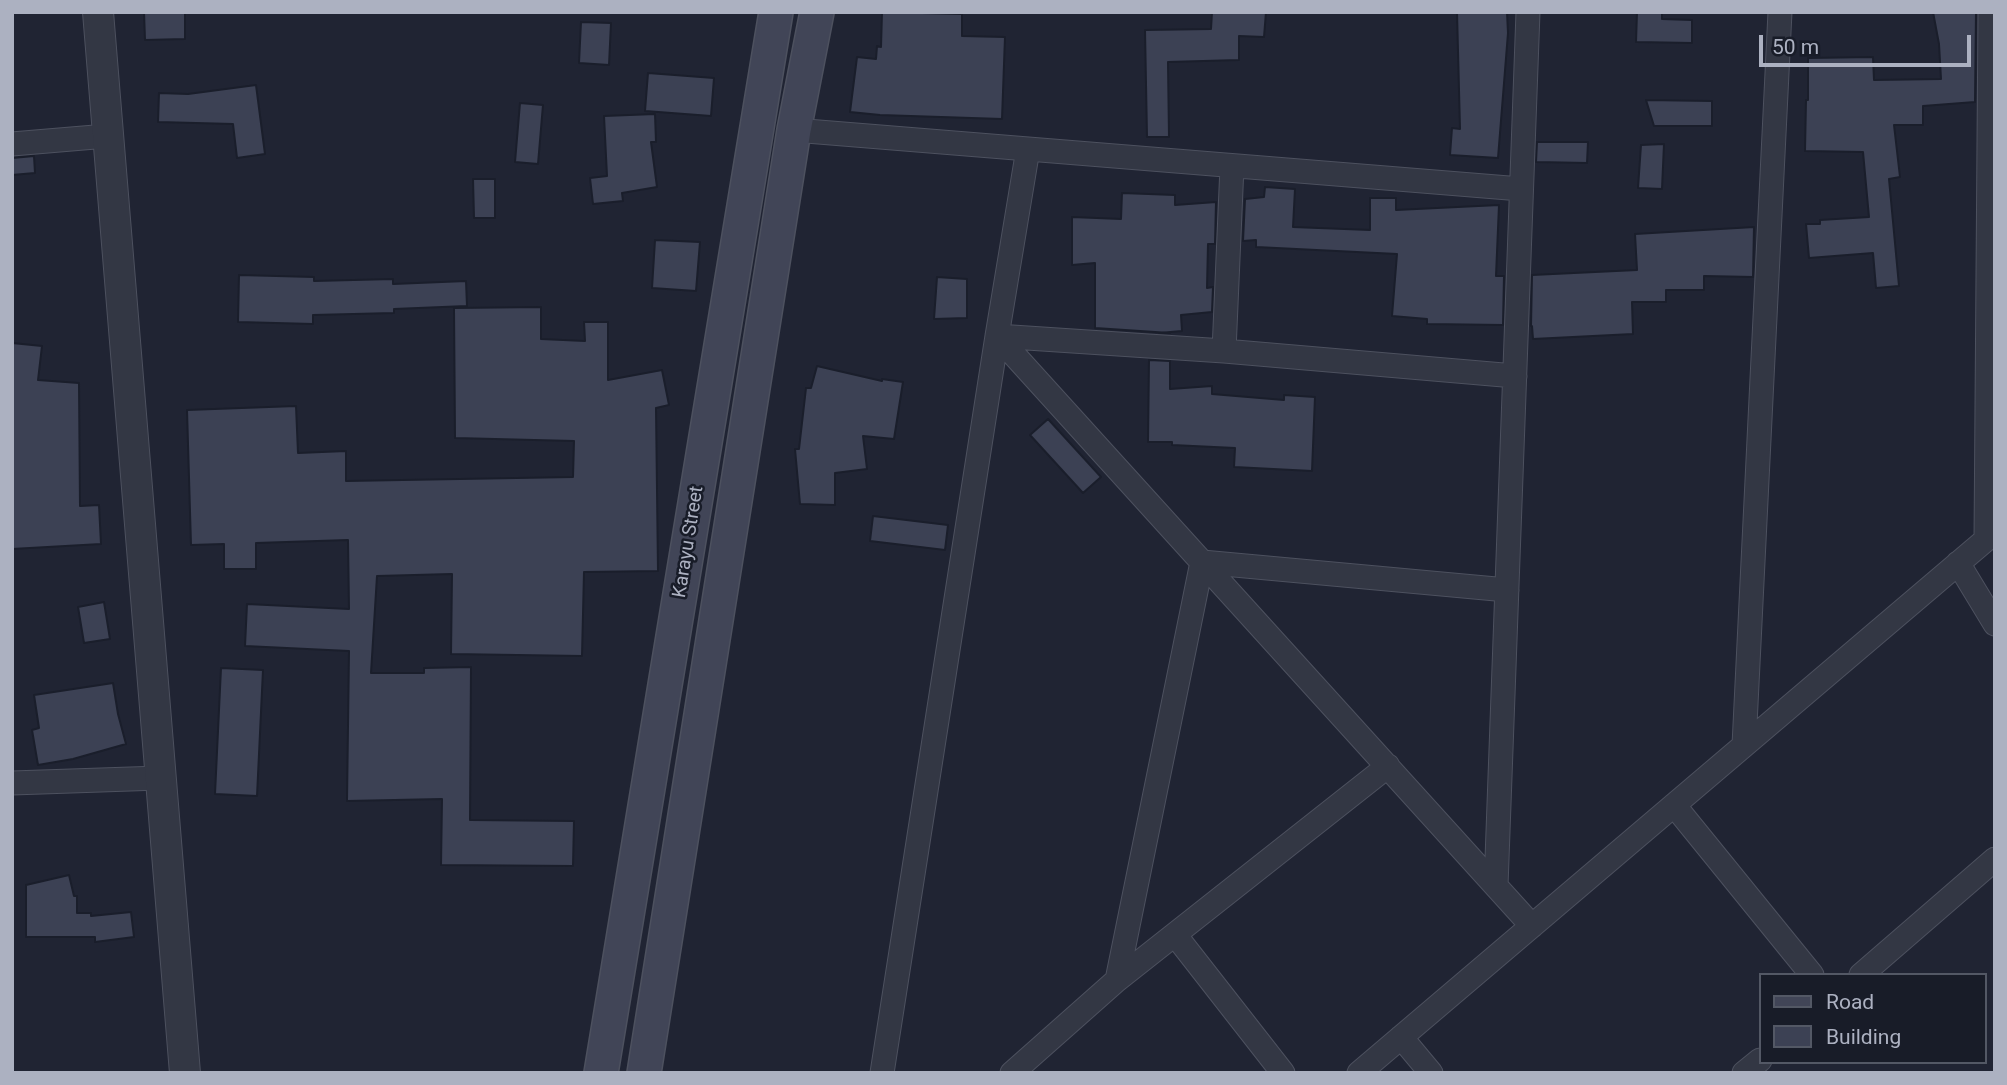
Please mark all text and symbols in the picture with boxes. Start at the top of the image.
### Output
scale bar [1762,21,1974,65]
text: 50 m [1772,35,1819,59]
street label: Karayu Street [669,485,709,599]
legend [1758,973,1986,1064]
text: Road [1826,990,1874,1014]
text: Building [1826,1025,1901,1049]

